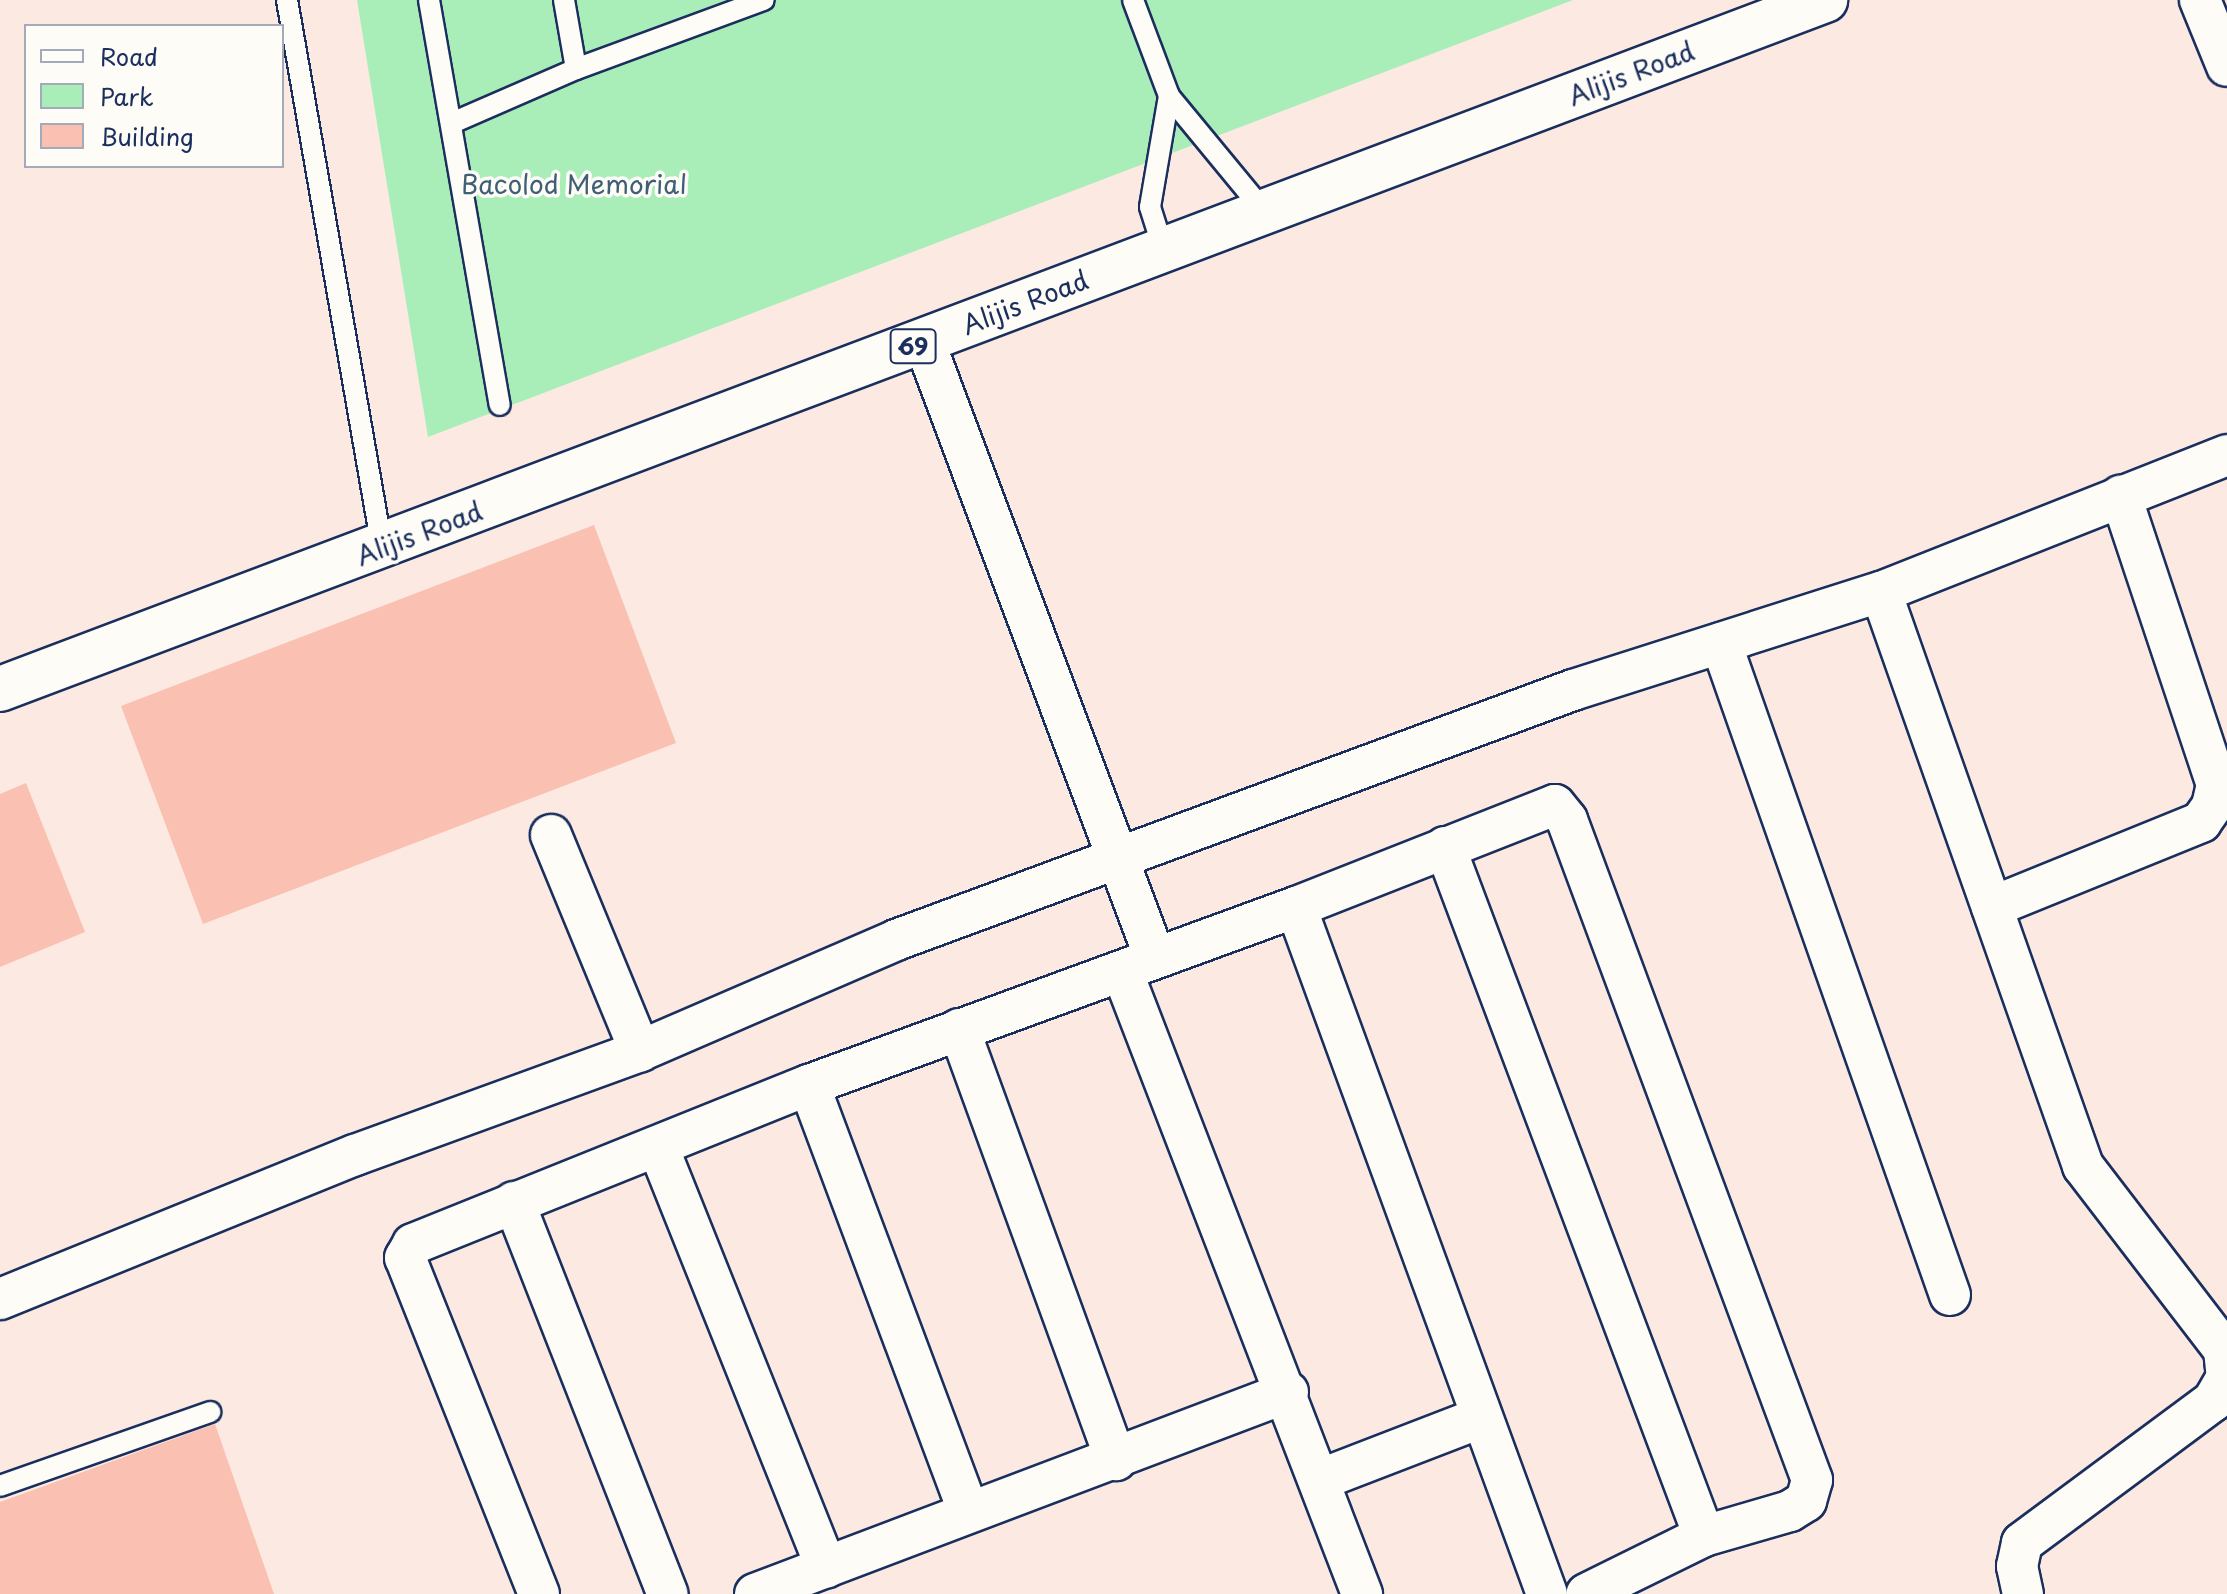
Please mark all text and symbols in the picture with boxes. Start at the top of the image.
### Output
legend [24,24,284,168]
street label: Alijis Road [1564,35,1698,111]
text: Road [100,38,158,74]
text: Park [100,78,154,114]
text: Building [100,118,194,154]
park label: Bacolod Memorial [461,168,687,200]
street label: Alijis Road [958,264,1092,340]
road number: 69 [889,326,937,366]
street label: Alijis Road [352,495,486,571]

